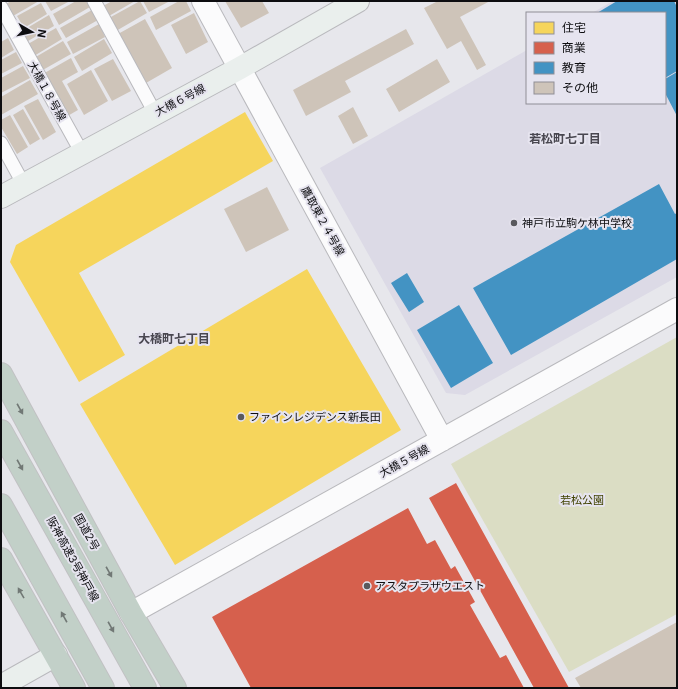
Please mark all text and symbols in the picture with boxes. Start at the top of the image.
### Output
north arrow [12,12,52,52]
legend [526,12,666,104]
text: 住宅 [562,20,586,35]
text: N [34,28,49,39]
text: 商業 [562,40,586,55]
street label: 大橋１８号線 [25,59,69,123]
text: 教育 [562,60,586,75]
text: その他 [562,80,598,95]
street label: 大橋６号線 [152,81,208,119]
district label: 若松町七丁目 [529,131,601,146]
street label: 鷹取東２４号線 [298,184,348,258]
place label: 神戸市立駒ケ林中学校 [522,216,632,230]
marker: 神戸市立駒ケ林中学校 [509,218,519,228]
district label: 大橋町七丁目 [138,331,210,346]
one-way arrow [16,403,23,415]
place label: ファインレジデンス新長田 [249,410,381,424]
marker: ファインレジデンス新長田 [236,412,246,422]
street label: 大橋５号線 [377,442,431,480]
one-way arrow [17,459,24,471]
park label: 若松公園 [560,493,604,507]
street label: 国道2号 [71,511,103,553]
street label: 阪神高速3号神戸線 [44,514,102,604]
one-way arrow [105,566,112,578]
place label: アスタプラザウエスト [375,579,485,593]
marker: アスタプラザウエスト [362,581,372,591]
one-way arrow [17,587,24,599]
one-way arrow [60,611,67,623]
one-way arrow [108,621,115,633]

